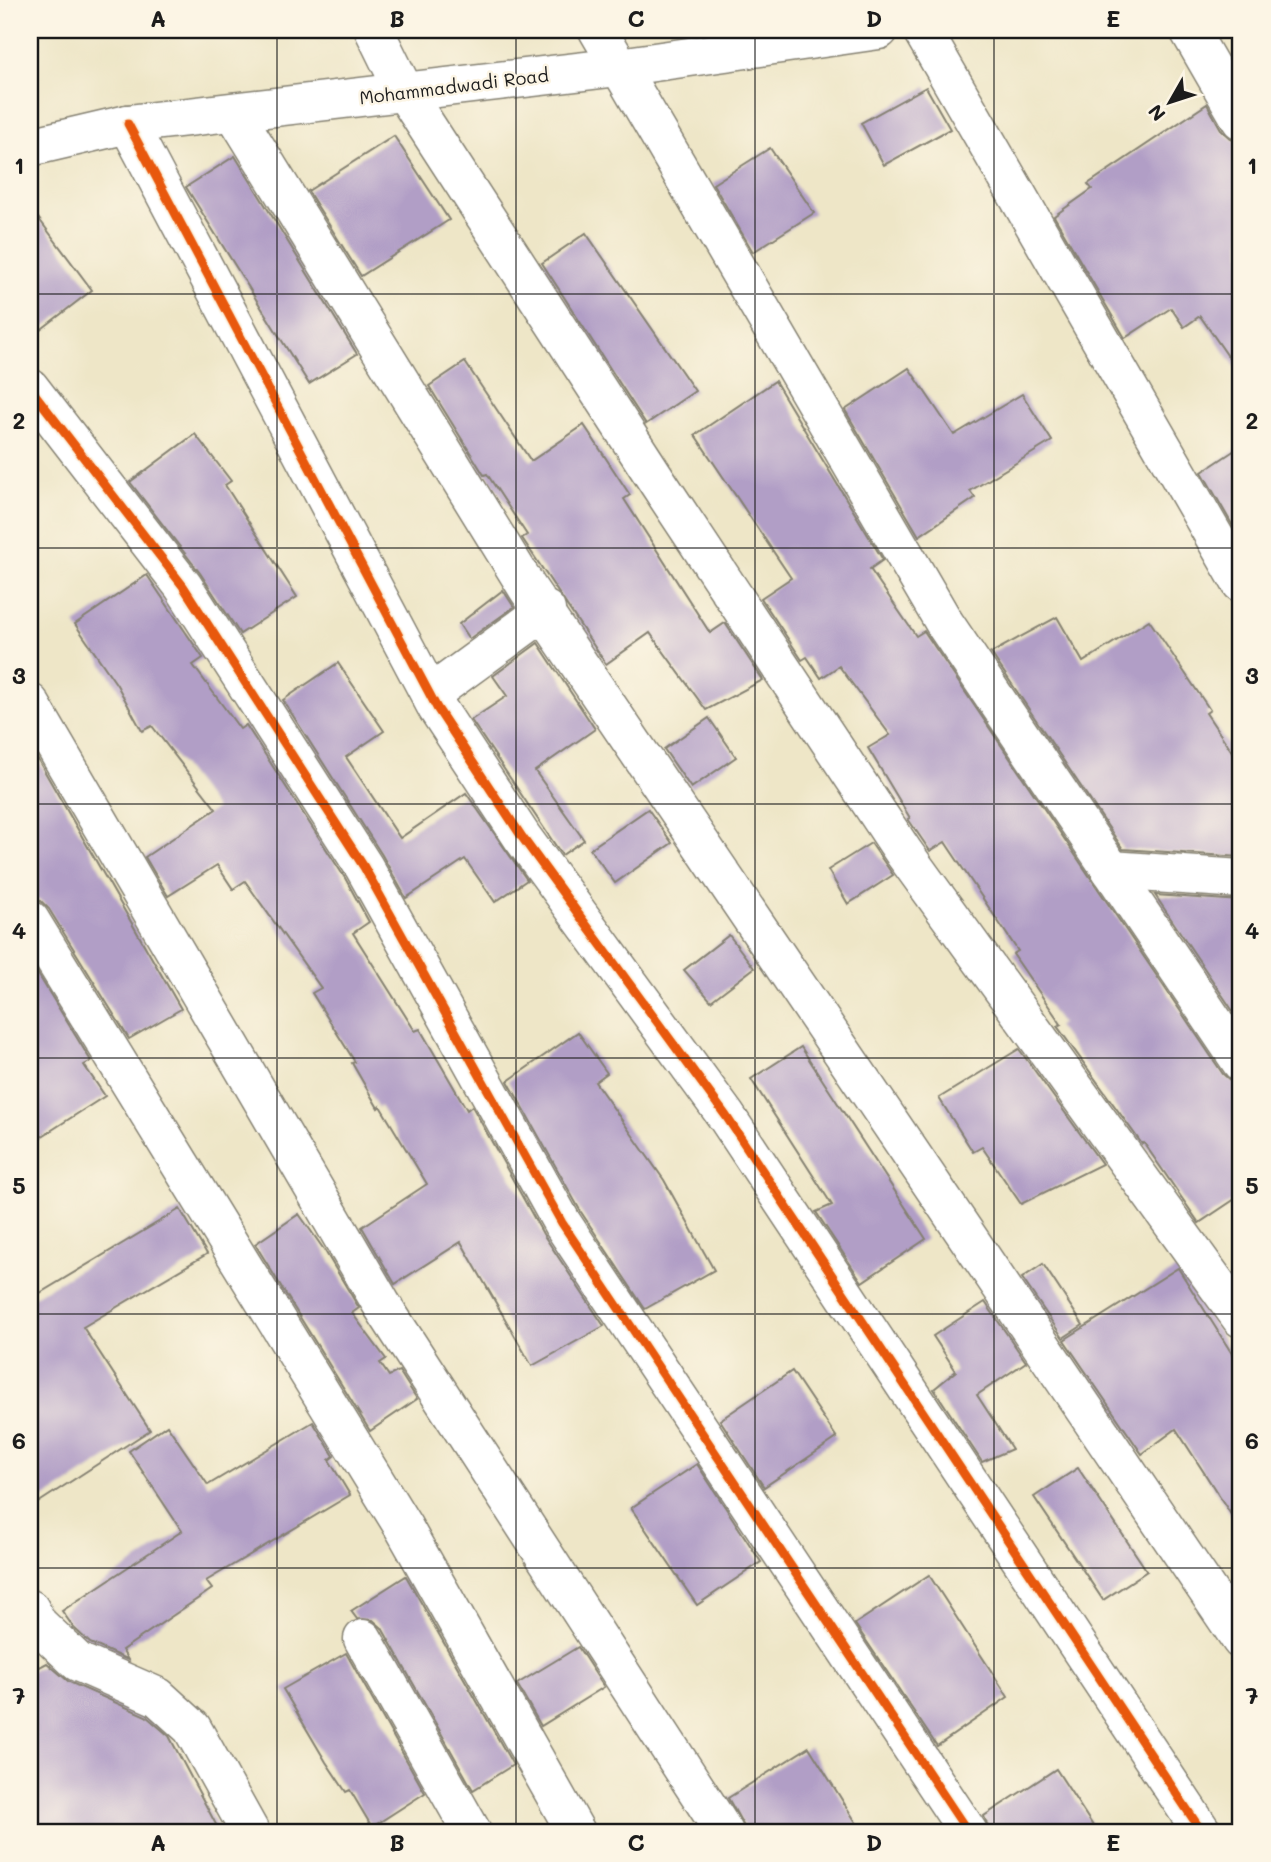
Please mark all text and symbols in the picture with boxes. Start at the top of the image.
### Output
text: A [150,3,166,33]
text: B [389,3,405,33]
text: C [627,3,645,33]
text: D [866,3,882,33]
text: E [1106,3,1120,33]
street label: Mohammadwadi Road [358,62,550,110]
north arrow [1134,66,1204,136]
text: N [1142,100,1171,126]
text: 1 [14,150,24,180]
text: 1 [1247,150,1257,180]
text: 2 [13,405,25,435]
text: 2 [1246,405,1258,435]
text: 3 [12,660,26,690]
text: 3 [1245,660,1259,690]
text: 4 [12,915,26,945]
text: 4 [1245,915,1259,945]
text: 5 [12,1170,26,1200]
text: 5 [1245,1170,1259,1200]
text: 6 [12,1425,26,1455]
text: 6 [1245,1425,1259,1455]
text: 7 [13,1680,26,1710]
text: 7 [1246,1680,1259,1710]
text: A [150,1827,166,1857]
text: B [389,1827,405,1857]
text: C [627,1827,645,1857]
text: D [866,1827,882,1857]
text: E [1106,1827,1120,1857]

